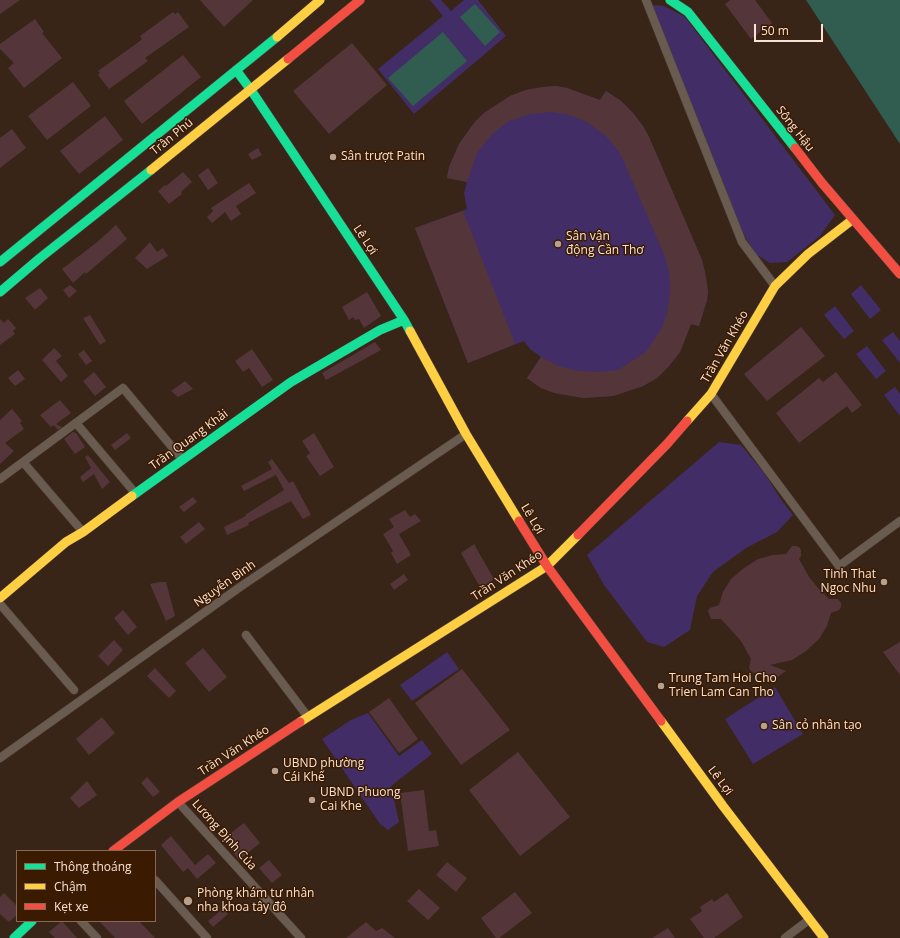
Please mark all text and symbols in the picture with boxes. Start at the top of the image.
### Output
scale bar [756,16,825,42]
text: 50 m [761,22,789,39]
street label: Sông Hậu [773,103,817,155]
street label: Trần Phú [148,115,196,159]
place label: Sân trượt Patin [341,150,425,164]
marker: Sân trượt Patin [328,152,338,162]
street label: Lê Lợi [350,222,380,258]
place label: Sân vận động Cần Thơ [566,230,644,258]
marker: Sân vận động Cần Thơ [553,239,563,249]
street label: Trần Văn Khéo [698,308,752,386]
street label: Trần Quang Khải [147,407,231,473]
street label: Lê Lợi [517,501,547,537]
street label: Trần Văn Khéo [469,548,545,604]
street label: Nguyễn Bình [192,558,258,610]
place label: Tinh That Ngoc Nhu [821,568,876,596]
marker: Tinh That Ngoc Nhu [879,577,889,587]
place label: Trung Tam Hoi Cho Trien Lam Can Tho [669,672,777,700]
marker: Trung Tam Hoi Cho Trien Lam Can Tho [656,681,666,691]
place label: Sân cỏ nhân tạo [772,719,862,733]
marker: Sân cỏ nhân tạo [759,721,769,731]
street label: Trần Văn Khéo [196,723,272,779]
place label: UBND phường Cái Khế [283,757,364,785]
street label: Lê Lợi [704,764,736,798]
marker: UBND phường Cái Khế [270,766,280,776]
place label: UBND Phuong Cai Khe [320,786,400,814]
marker: UBND Phuong Cai Khe [307,795,317,805]
street label: Lương Định Của [189,797,259,873]
legend [16,850,156,922]
text: Thông thoáng [54,858,132,875]
text: Chậm [54,878,87,895]
place label: Phòng khám tư nhân nha khoa tây đô [197,887,314,915]
marker: Phòng khám tư nhân nha khoa tây đô [182,895,194,907]
text: Kẹt xe [54,898,89,915]

